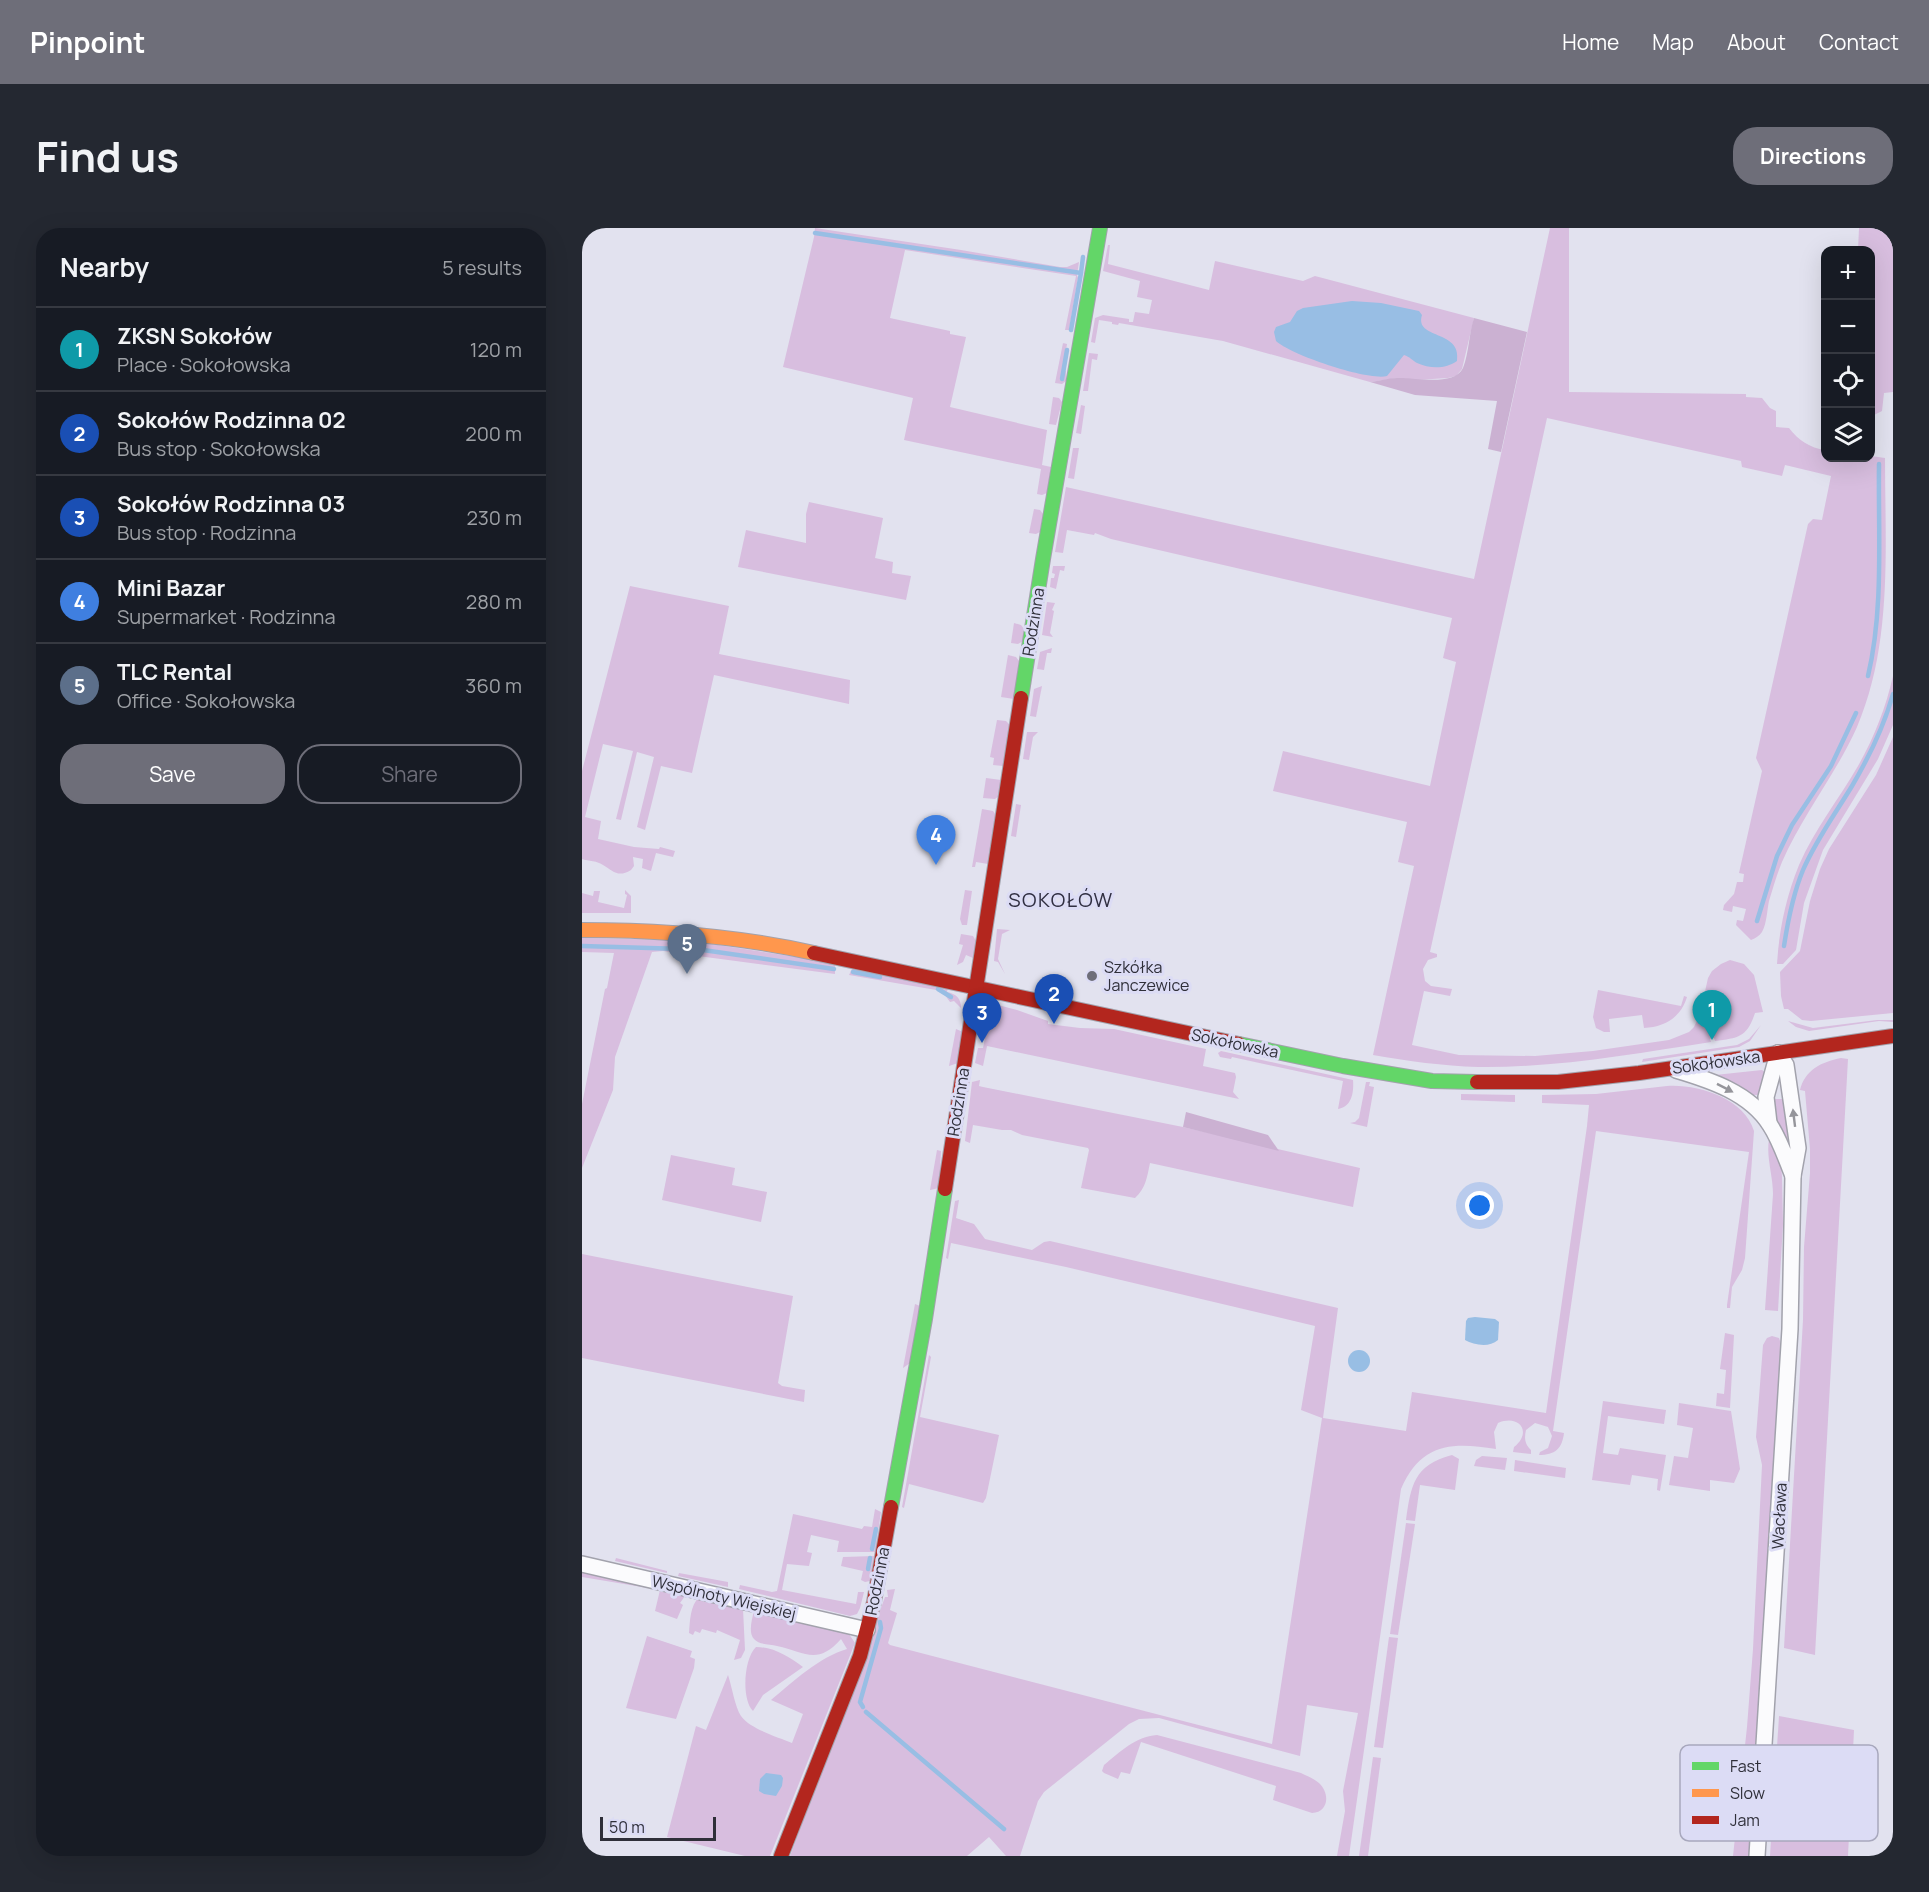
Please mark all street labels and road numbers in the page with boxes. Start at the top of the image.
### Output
street label: Rodzinna [1017,586,1049,658]
street label: Sokołowska [1189,1023,1281,1063]
street label: Sokołowska [1671,1045,1761,1079]
street label: Rodzinna [942,1066,974,1138]
street label: Wacława [1766,1482,1792,1550]
street label: Rodzinna [860,1545,894,1617]
street label: Wspólnoty Wiejskiej [650,1570,798,1624]

